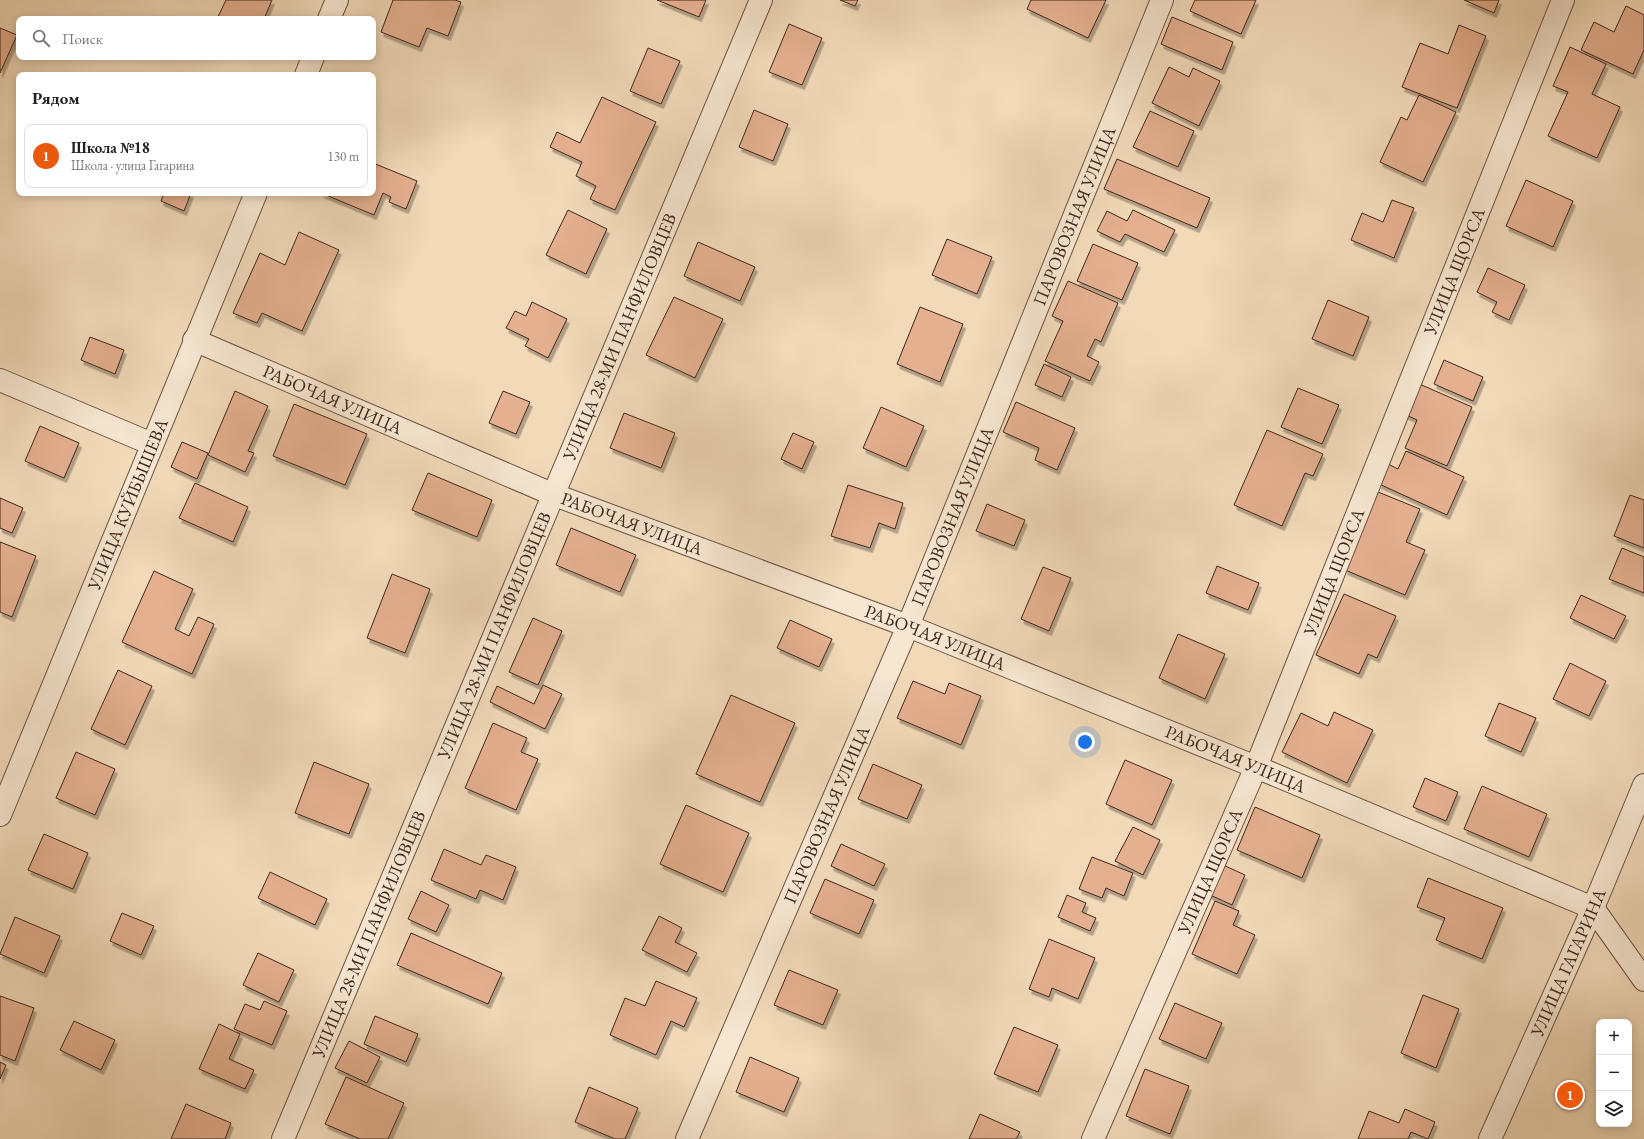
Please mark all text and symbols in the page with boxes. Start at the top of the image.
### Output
search box [16,16,376,60]
icon: search [30,27,52,49]
text: Поиск [62,29,103,48]
text: Рядом [32,87,80,109]
street label: ПАРОВОЗНАЯ УЛИЦА [1027,122,1121,309]
text: Школа №18 [71,138,150,157]
text: 1 [43,148,49,165]
text: 130 m [328,148,359,165]
text: Школа · улица Гагарина [71,157,195,174]
street label: УЛИЦА ЩОРСА [1418,204,1490,339]
street label: УЛИЦА 28-МИ ПАНФИЛОВЦЕВ [557,209,681,465]
street label: РАБОЧАЯ УЛИЦА [260,359,407,440]
street label: УЛИЦА КУЙБЫШЕВА [81,414,173,594]
street label: ПАРОВОЗНАЯ УЛИЦА [905,423,999,609]
street label: РАБОЧАЯ УЛИЦА [558,486,707,560]
street label: УЛИЦА ЩОРСА [1297,504,1369,640]
street label: УЛИЦА 28-МИ ПАНФИЛОВЦЕВ [431,508,556,763]
street label: РАБОЧАЯ УЛИЦА [862,599,1010,676]
street label: РАБОЧАЯ УЛИЦА [1162,720,1310,798]
street label: ПАРОВОЗНАЯ УЛИЦА [778,722,875,907]
your location [1075,732,1095,752]
street label: УЛИЦА ЩОРСА [1172,804,1248,939]
street label: УЛИЦА 28-МИ ПАНФИЛОВЦЕВ [306,807,431,1062]
street label: УЛИЦА ГАГАРИНА [1525,885,1611,1041]
map controls [1596,1019,1632,1127]
button: + [1596,1019,1632,1055]
button: − [1596,1055,1632,1091]
pin: 1 [1557,1080,1583,1110]
button: layers [1596,1091,1632,1127]

